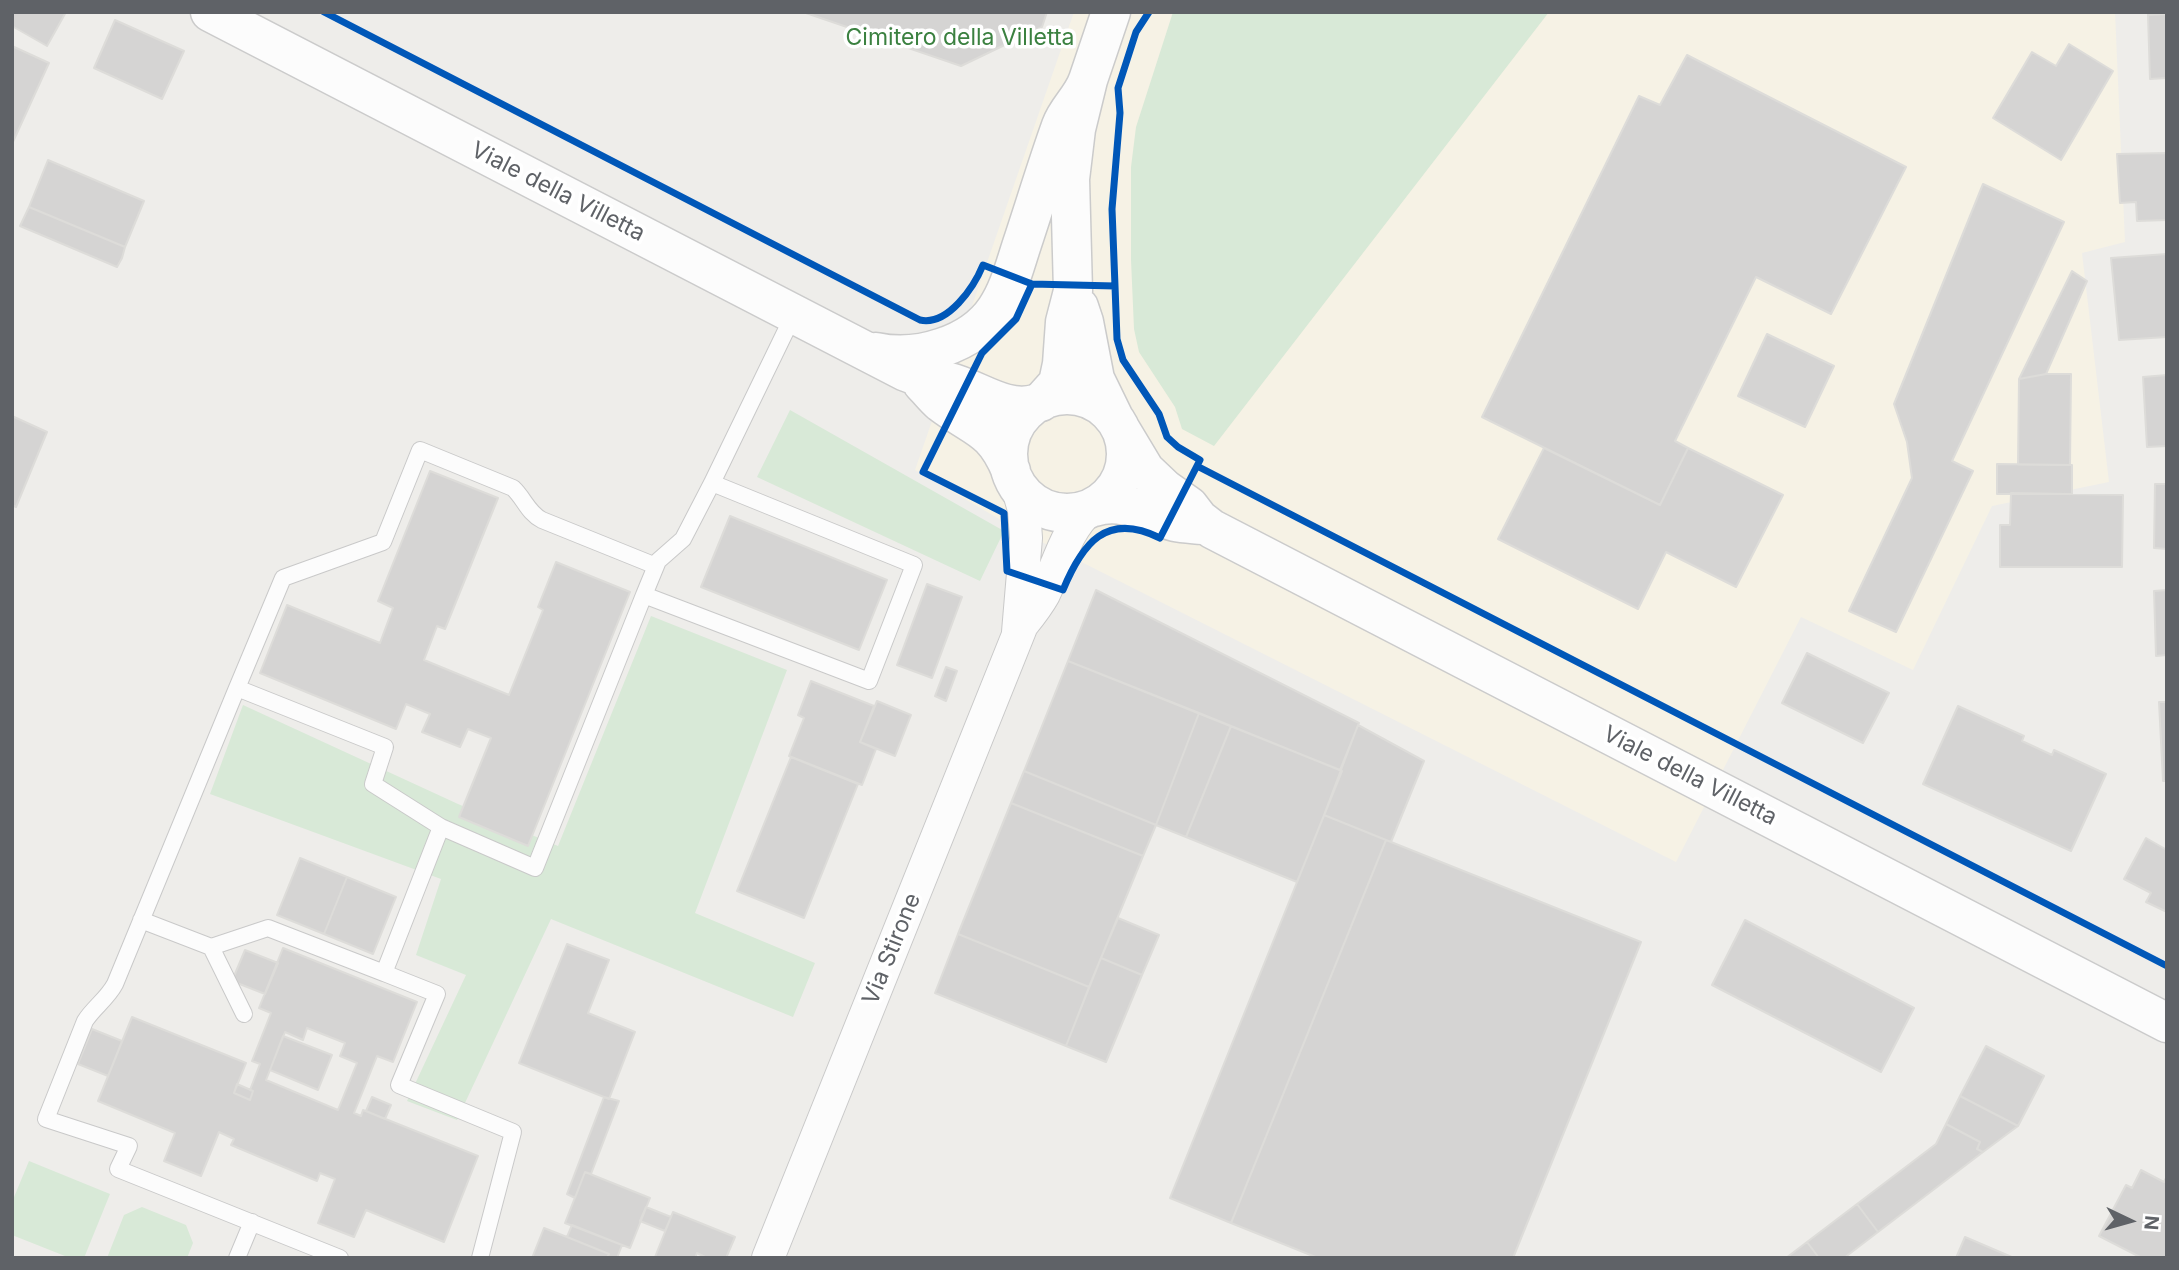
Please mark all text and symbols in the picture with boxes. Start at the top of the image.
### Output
park label: Cimitero della Villetta [846,24,1074,52]
street label: Viale della Villetta [467,136,649,248]
street label: Viale della Villetta [1599,720,1781,832]
street label: Via Stirone [857,889,927,1009]
north arrow [2095,1186,2165,1256]
text: N [2139,1215,2164,1231]

